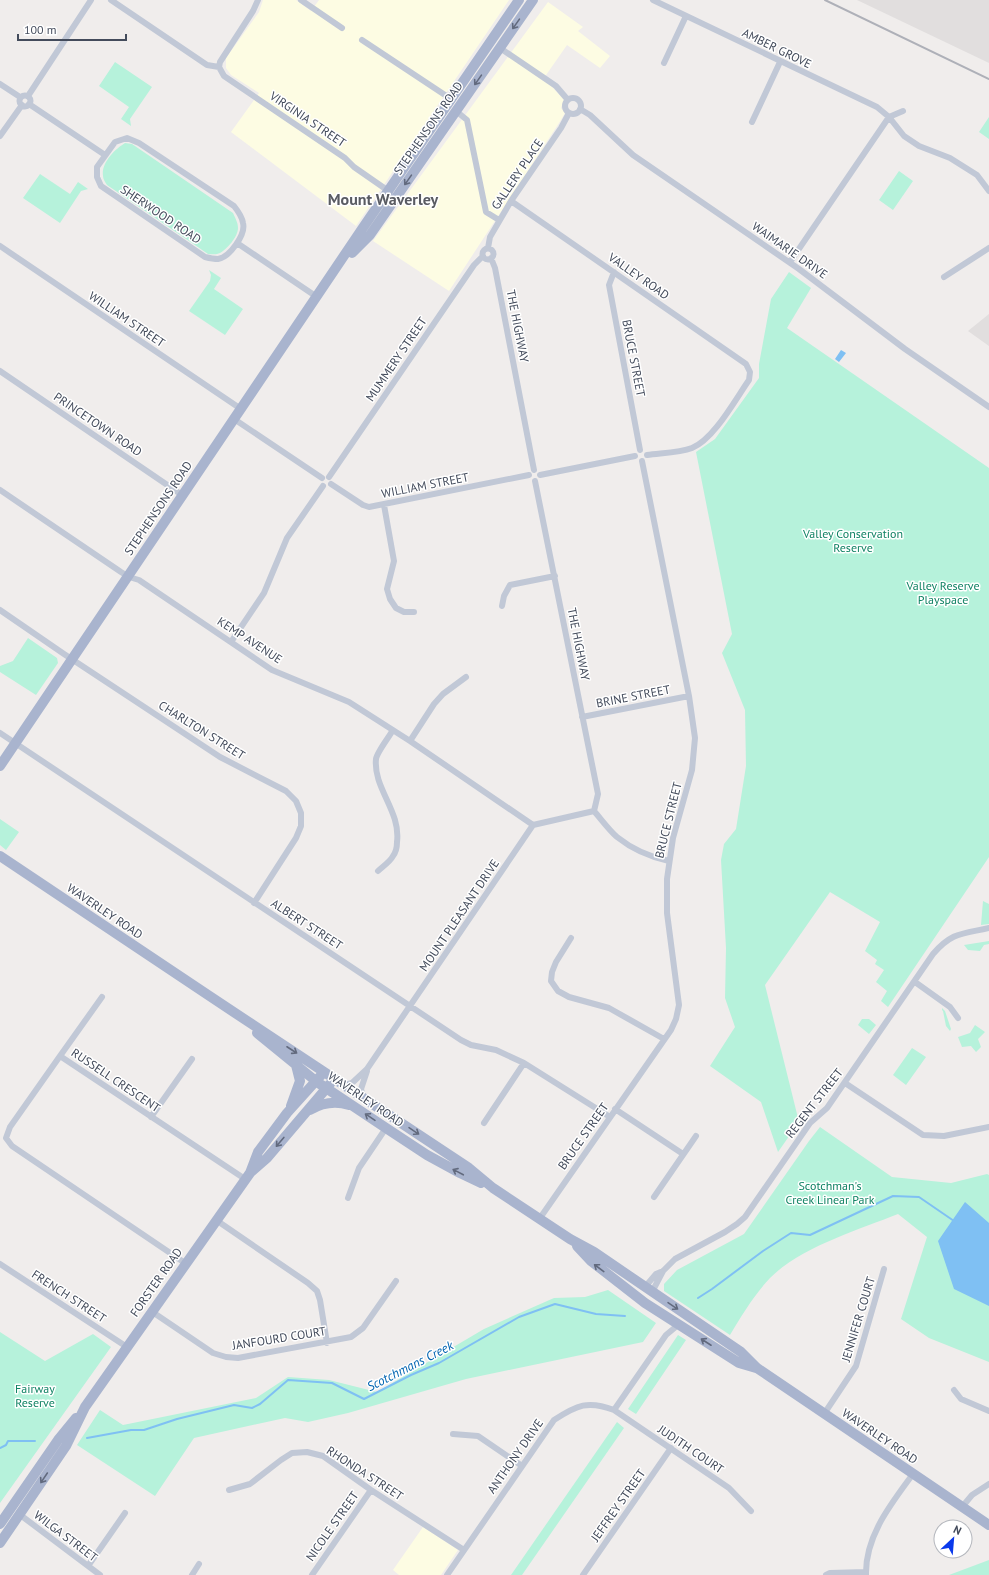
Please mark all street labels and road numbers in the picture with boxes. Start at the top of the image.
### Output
street label: AMBER GROVE [740,25,814,71]
street label: STEPHENSONS ROAD [390,78,466,178]
street label: VIRGINIA STREET [266,87,349,150]
street label: GALLERY PLACE [488,136,546,212]
street label: SHERWOOD ROAD [118,181,204,247]
street label: WAIMARIE DRIVE [749,218,831,282]
street label: VALLEY ROAD [605,249,673,303]
street label: WILLIAM STREET [86,288,168,350]
street label: THE HIGHWAY [504,288,532,364]
street label: MUMMERY STREET [362,314,430,404]
street label: BRUCE STREET [619,318,649,398]
street label: PRINCETOWN ROAD [51,389,145,459]
street label: STEPHENSONS ROAD [121,458,195,558]
street label: WILLIAM STREET [380,469,470,501]
street label: THE HIGHWAY [565,606,593,682]
street label: KEMP AVENUE [215,613,285,667]
street label: BRINE STREET [595,681,672,711]
street label: CHARLTON STREET [156,697,248,763]
street label: BRUCE STREET [651,780,685,860]
street label: MOUNT PLEASANT DRIVE [416,856,502,974]
street label: WAVERLEY ROAD [64,880,146,942]
street label: ALBERT STREET [268,895,346,953]
street label: RUSSELL CRESCENT [69,1045,164,1116]
street label: REGENT STREET [782,1065,846,1141]
street label: WAVERLEY ROAD [325,1068,407,1130]
street label: BRUCE STREET [554,1099,612,1172]
street label: FORSTER ROAD [127,1245,185,1319]
street label: FRENCH STREET [29,1266,109,1326]
street label: JENNIFER COURT [838,1274,878,1364]
street label: JANFOURD COURT [230,1323,327,1353]
street label: WAVERLEY ROAD [839,1405,921,1467]
street label: ANTHONY DRIVE [484,1416,546,1496]
street label: JUDITH COURT [654,1421,727,1477]
street label: RHONDA STREET [324,1443,406,1504]
street label: JEFFREY STREET [587,1466,649,1545]
street label: NICOLE STREET [302,1488,362,1564]
street label: WILGA STREET [31,1507,101,1565]

